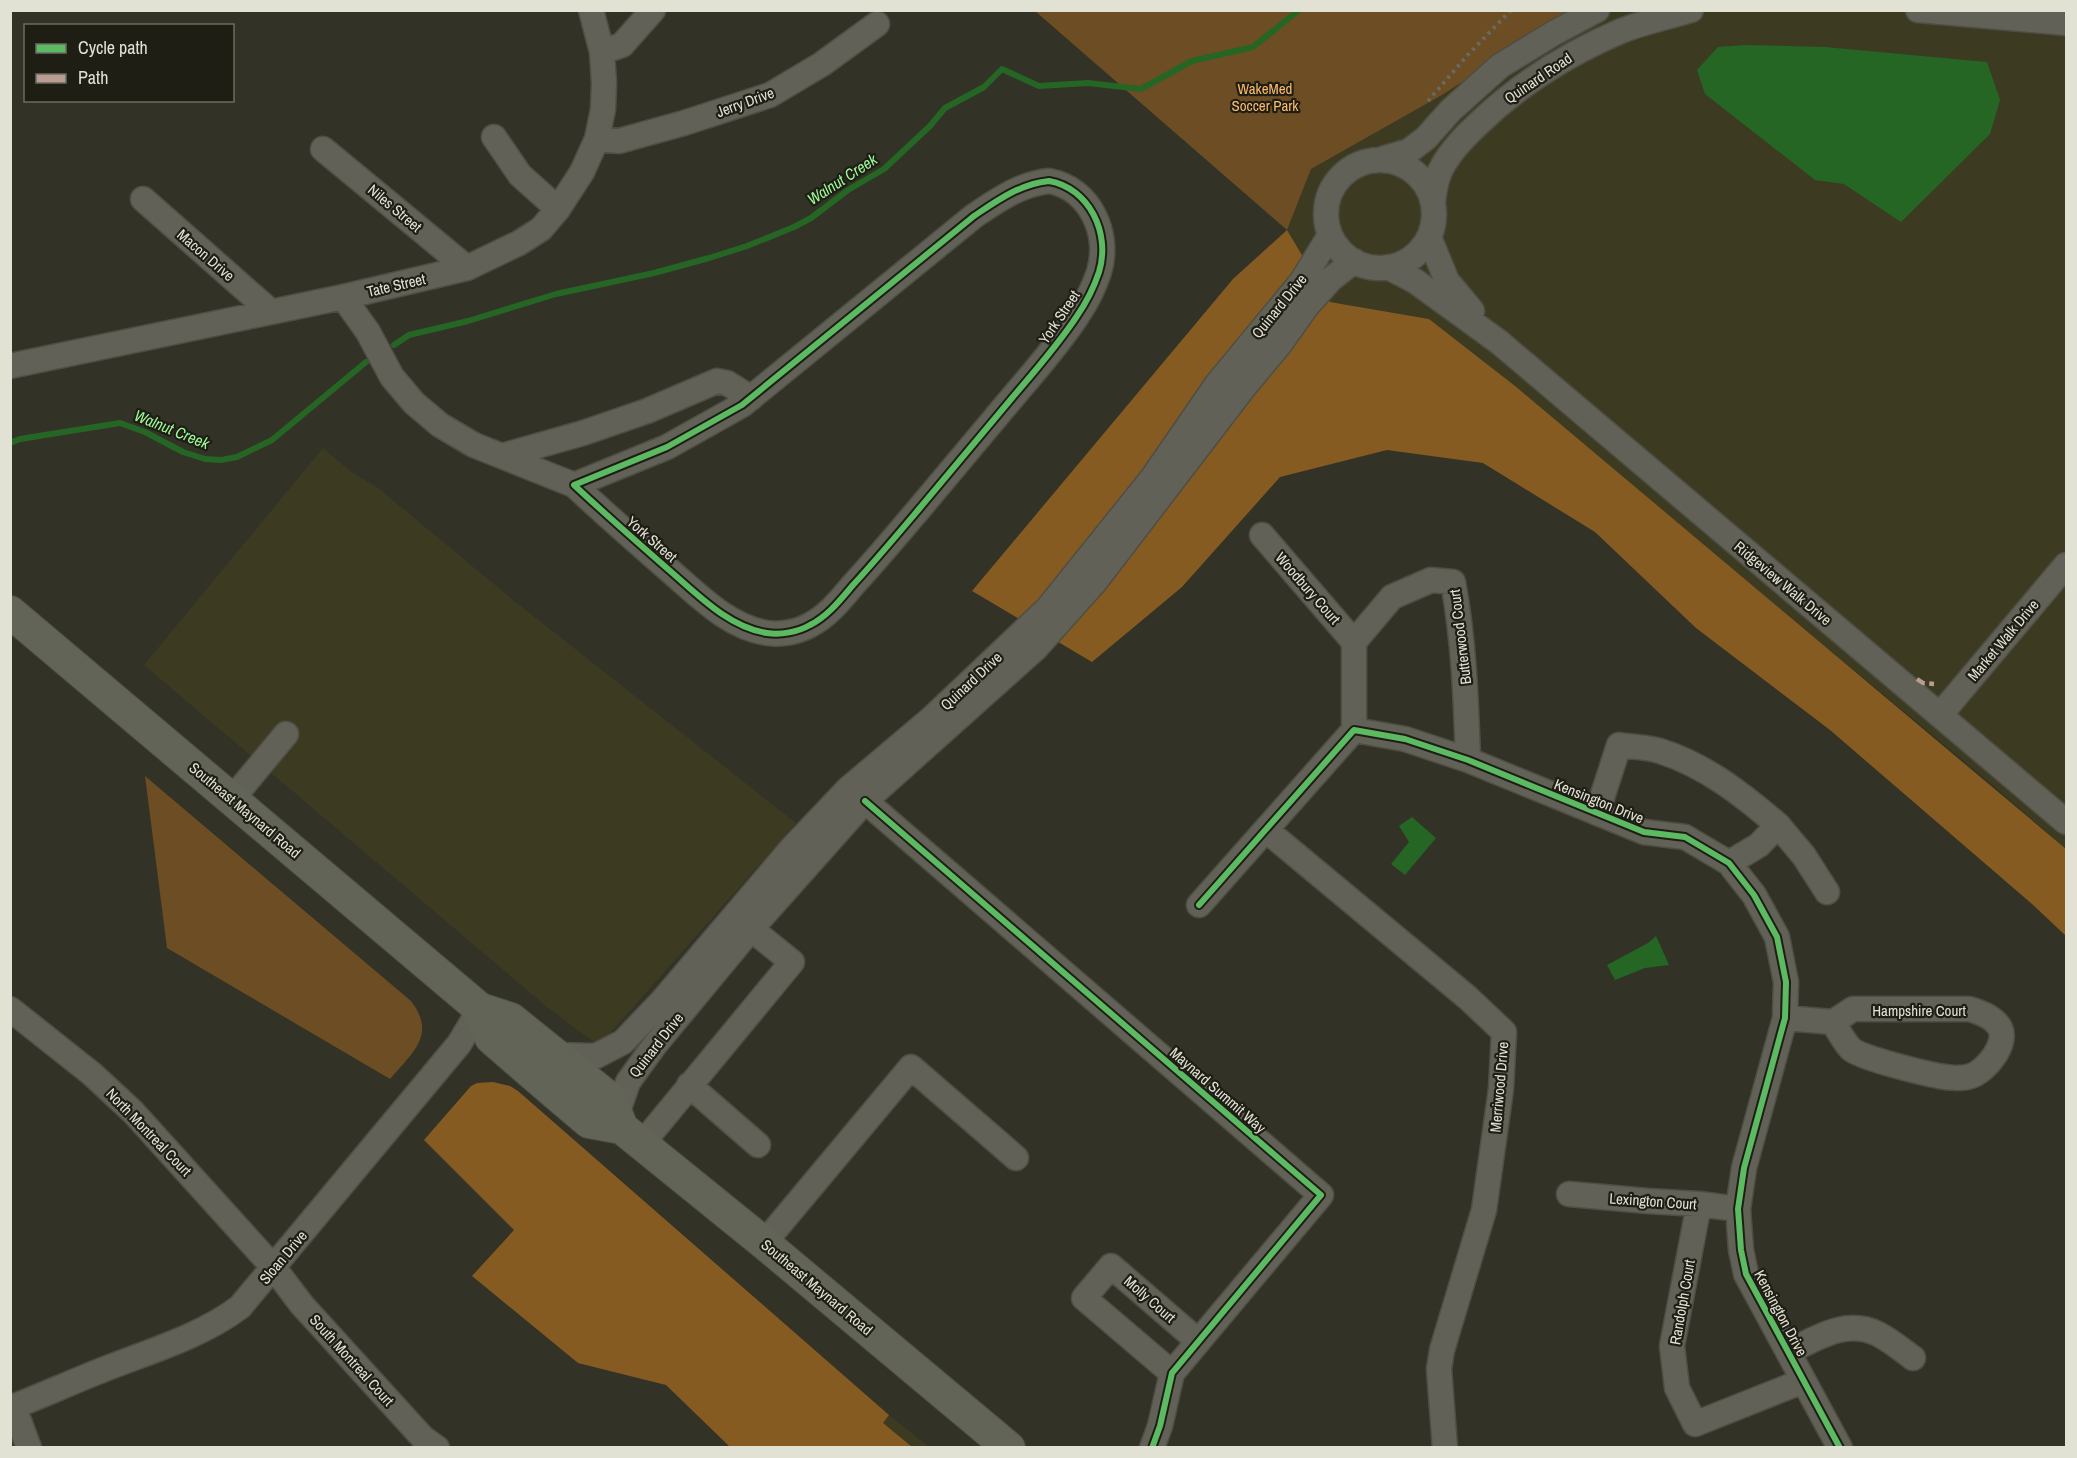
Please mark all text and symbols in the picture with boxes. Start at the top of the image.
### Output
legend [24,24,234,102]
text: Cycle path [78,35,148,60]
street label: Quinard Road [1500,48,1576,108]
text: Path [78,65,108,90]
park label: WakeMed Soccer Park [1232,78,1299,116]
street label: Jerry Drive [713,82,777,122]
water label: Walnut Creek [803,148,882,210]
street label: Niles Street [364,179,427,237]
street label: Macon Drive [173,224,239,286]
street label: Tate Street [365,268,428,302]
street label: Quinard Drive [1247,269,1312,343]
street label: York Street [1033,286,1085,348]
water label: Walnut Creek [131,404,213,454]
street label: York Street [622,511,682,567]
street label: Ridgeview Walk Drive [1730,536,1836,630]
street label: Woodbury Court [1271,547,1346,629]
street label: Butterwood Court [1444,588,1476,686]
street label: Market Walk Drive [1963,595,2044,685]
street label: Quinard Drive [936,647,1007,715]
street label: Southeast Maynard Road [185,757,305,863]
street label: Kensington Drive [1551,773,1647,829]
street label: Hampshire Court [1872,1000,1966,1021]
street label: Quinard Drive [624,1008,688,1082]
street label: Merriwood Drive [1485,1041,1513,1133]
street label: Maynard Summit Way [1165,1042,1271,1138]
street label: North Montreal Court [102,1083,197,1181]
street label: Lexington Court [1609,1187,1698,1215]
street label: Sloan Drive [254,1226,312,1288]
street label: Southeast Maynard Road [757,1234,877,1340]
street label: Randolph Court [1664,1257,1700,1346]
street label: Kensington Drive [1749,1266,1813,1360]
street label: Molly Court [1120,1271,1181,1328]
street label: South Montreal Court [305,1310,399,1411]

